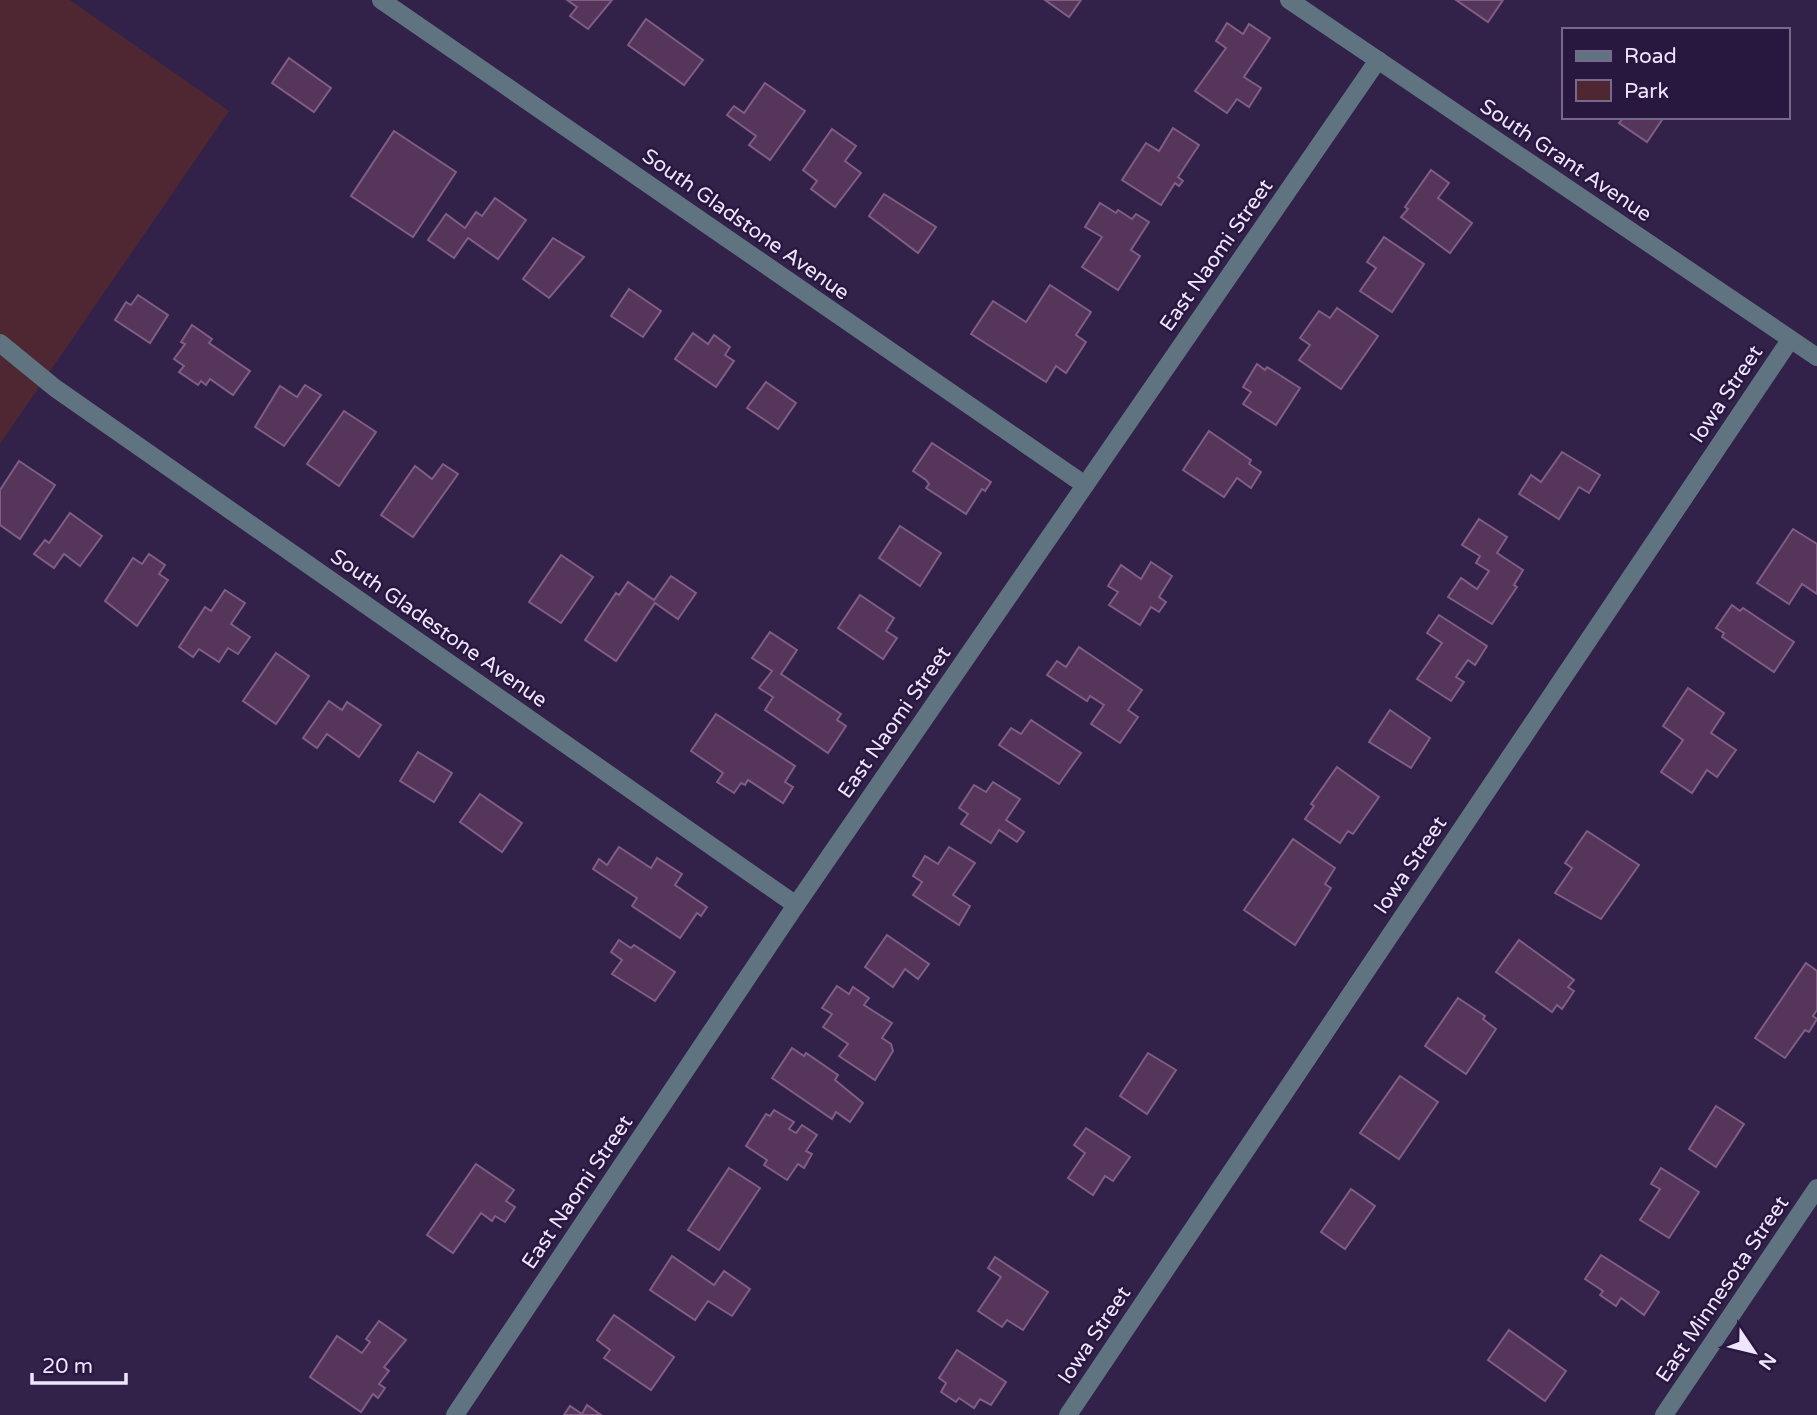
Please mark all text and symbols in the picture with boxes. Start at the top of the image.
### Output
legend [1562,28,1789,119]
text: Road [1624,44,1677,69]
text: Park [1624,79,1669,104]
street label: South Grant Avenue [1475,94,1656,227]
street label: South Gladstone Avenue [637,143,854,306]
street label: East Naomi Street [1155,174,1278,336]
street label: Iowa Street [1685,341,1768,448]
street label: South Gladestone Avenue [326,544,552,713]
street label: East Naomi Street [833,641,956,803]
street label: Iowa Street [1369,812,1452,919]
street label: East Naomi Street [517,1111,638,1274]
street label: East Minnesota Street [1651,1191,1794,1387]
street label: Iowa Street [1053,1282,1136,1389]
north arrow [1719,1317,1789,1387]
scale bar [32,1342,126,1386]
text: N [1754,1349,1780,1374]
text: 20 m [42,1354,93,1379]

